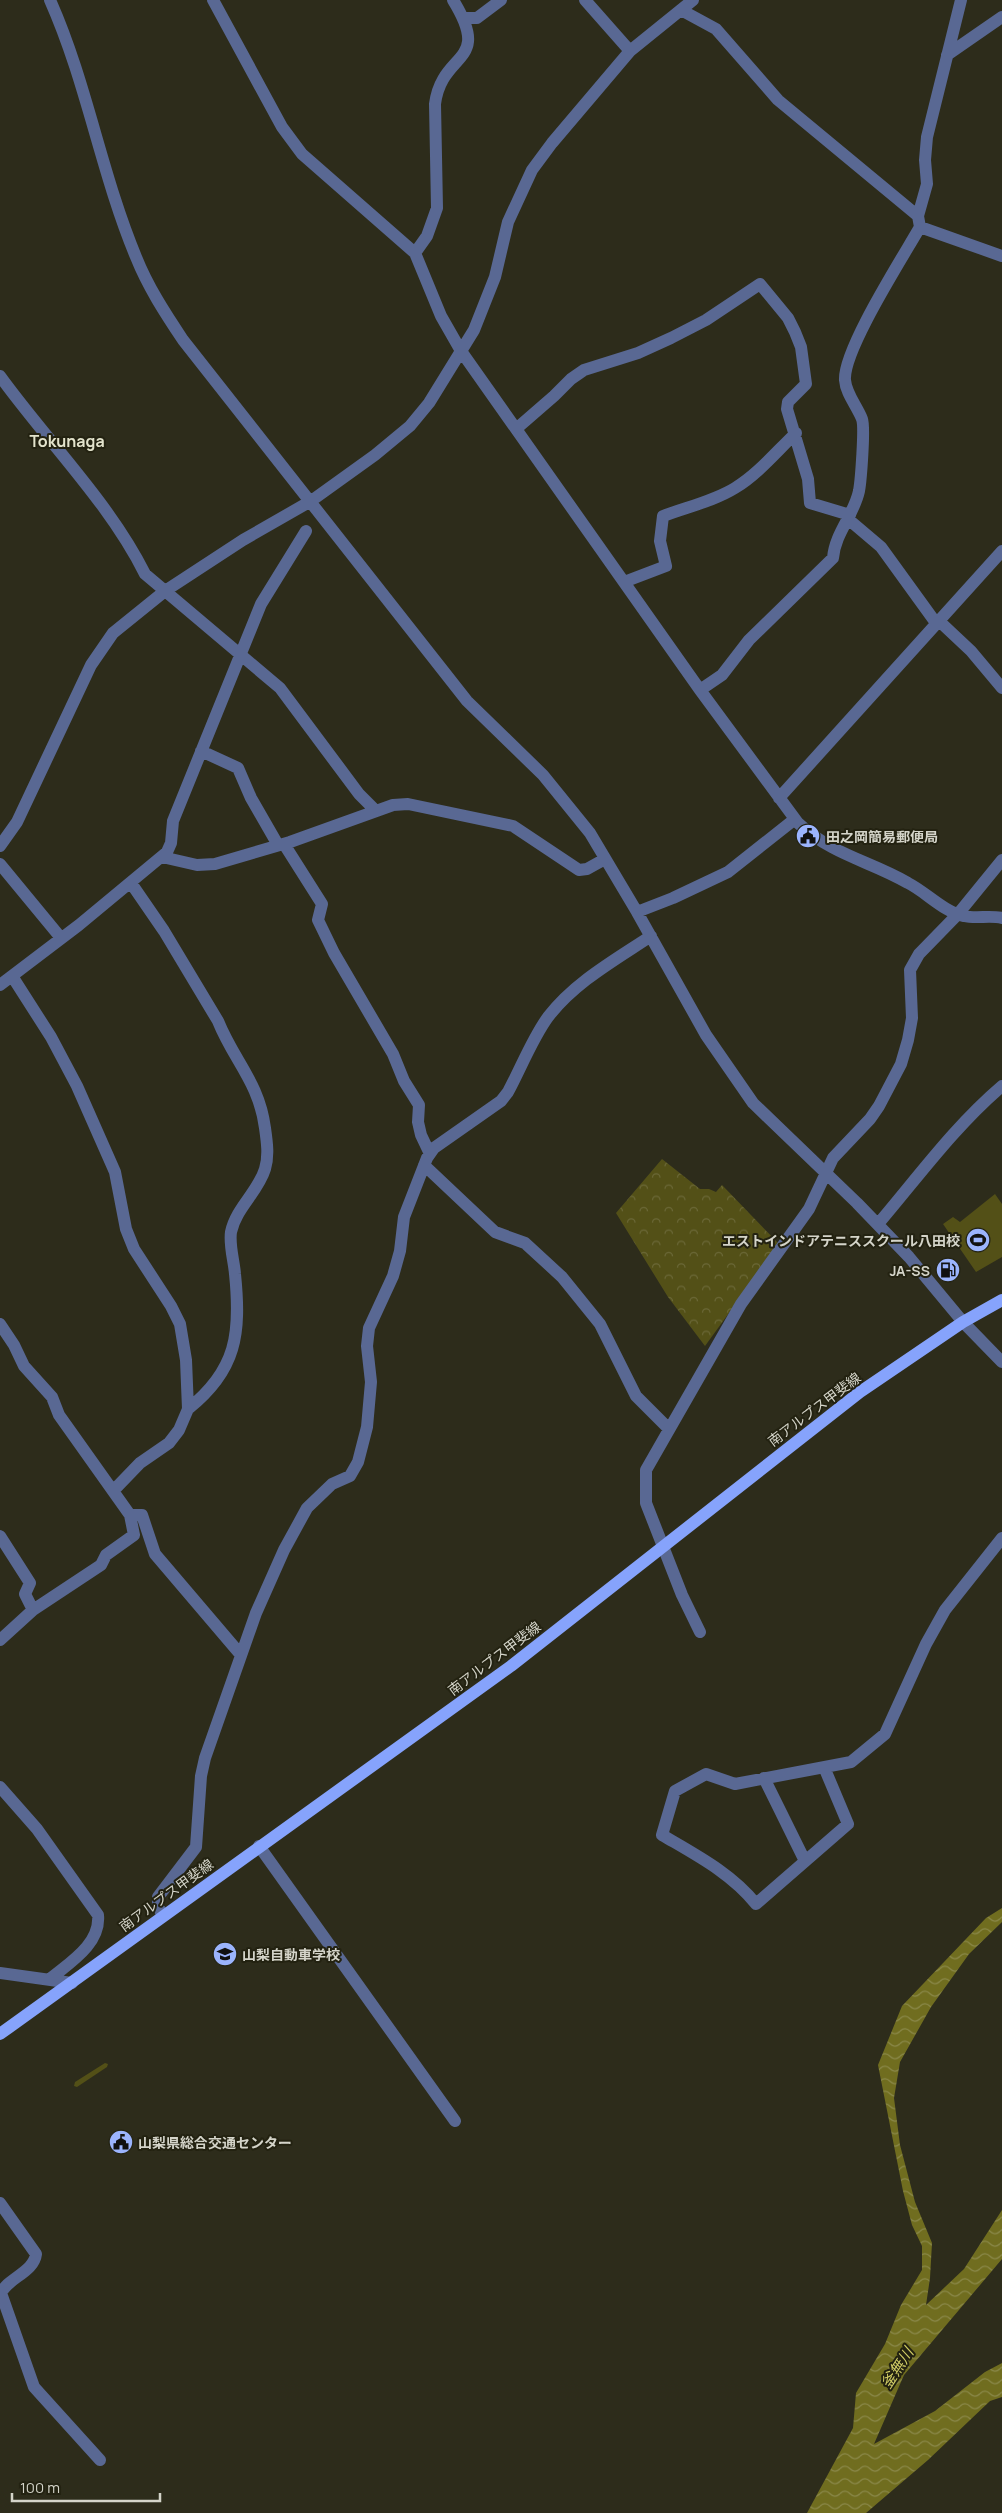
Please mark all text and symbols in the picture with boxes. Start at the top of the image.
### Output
district label: Tokunaga [29,430,105,452]
public building icon: 田之岡簡易郵便局 [795,823,821,849]
place label: 田之岡簡易郵便局 [826,827,938,846]
sports icon: エストインドアテニススクール八田校 [965,1227,991,1253]
place label: エストインドアテニススクール八田校 [722,1231,960,1250]
fuel station icon: JA-SS [935,1257,961,1283]
place label: JA-SS [889,1261,930,1280]
street label: 南アルプス甲斐線 [764,1368,864,1450]
street label: 南アルプス甲斐線 [444,1617,544,1699]
street label: 南アルプス甲斐線 [115,1854,217,1936]
school or university icon: 山梨自動車学校 [212,1941,238,1967]
place label: 山梨自動車学校 [242,1945,340,1964]
public building icon: 山梨県総合交通センター [108,2129,134,2155]
place label: 山梨県総合交通センター [138,2133,292,2152]
water label: 釜無川 [876,2342,919,2393]
scale bar [12,2470,160,2502]
text: 100 m [20,2477,60,2498]

